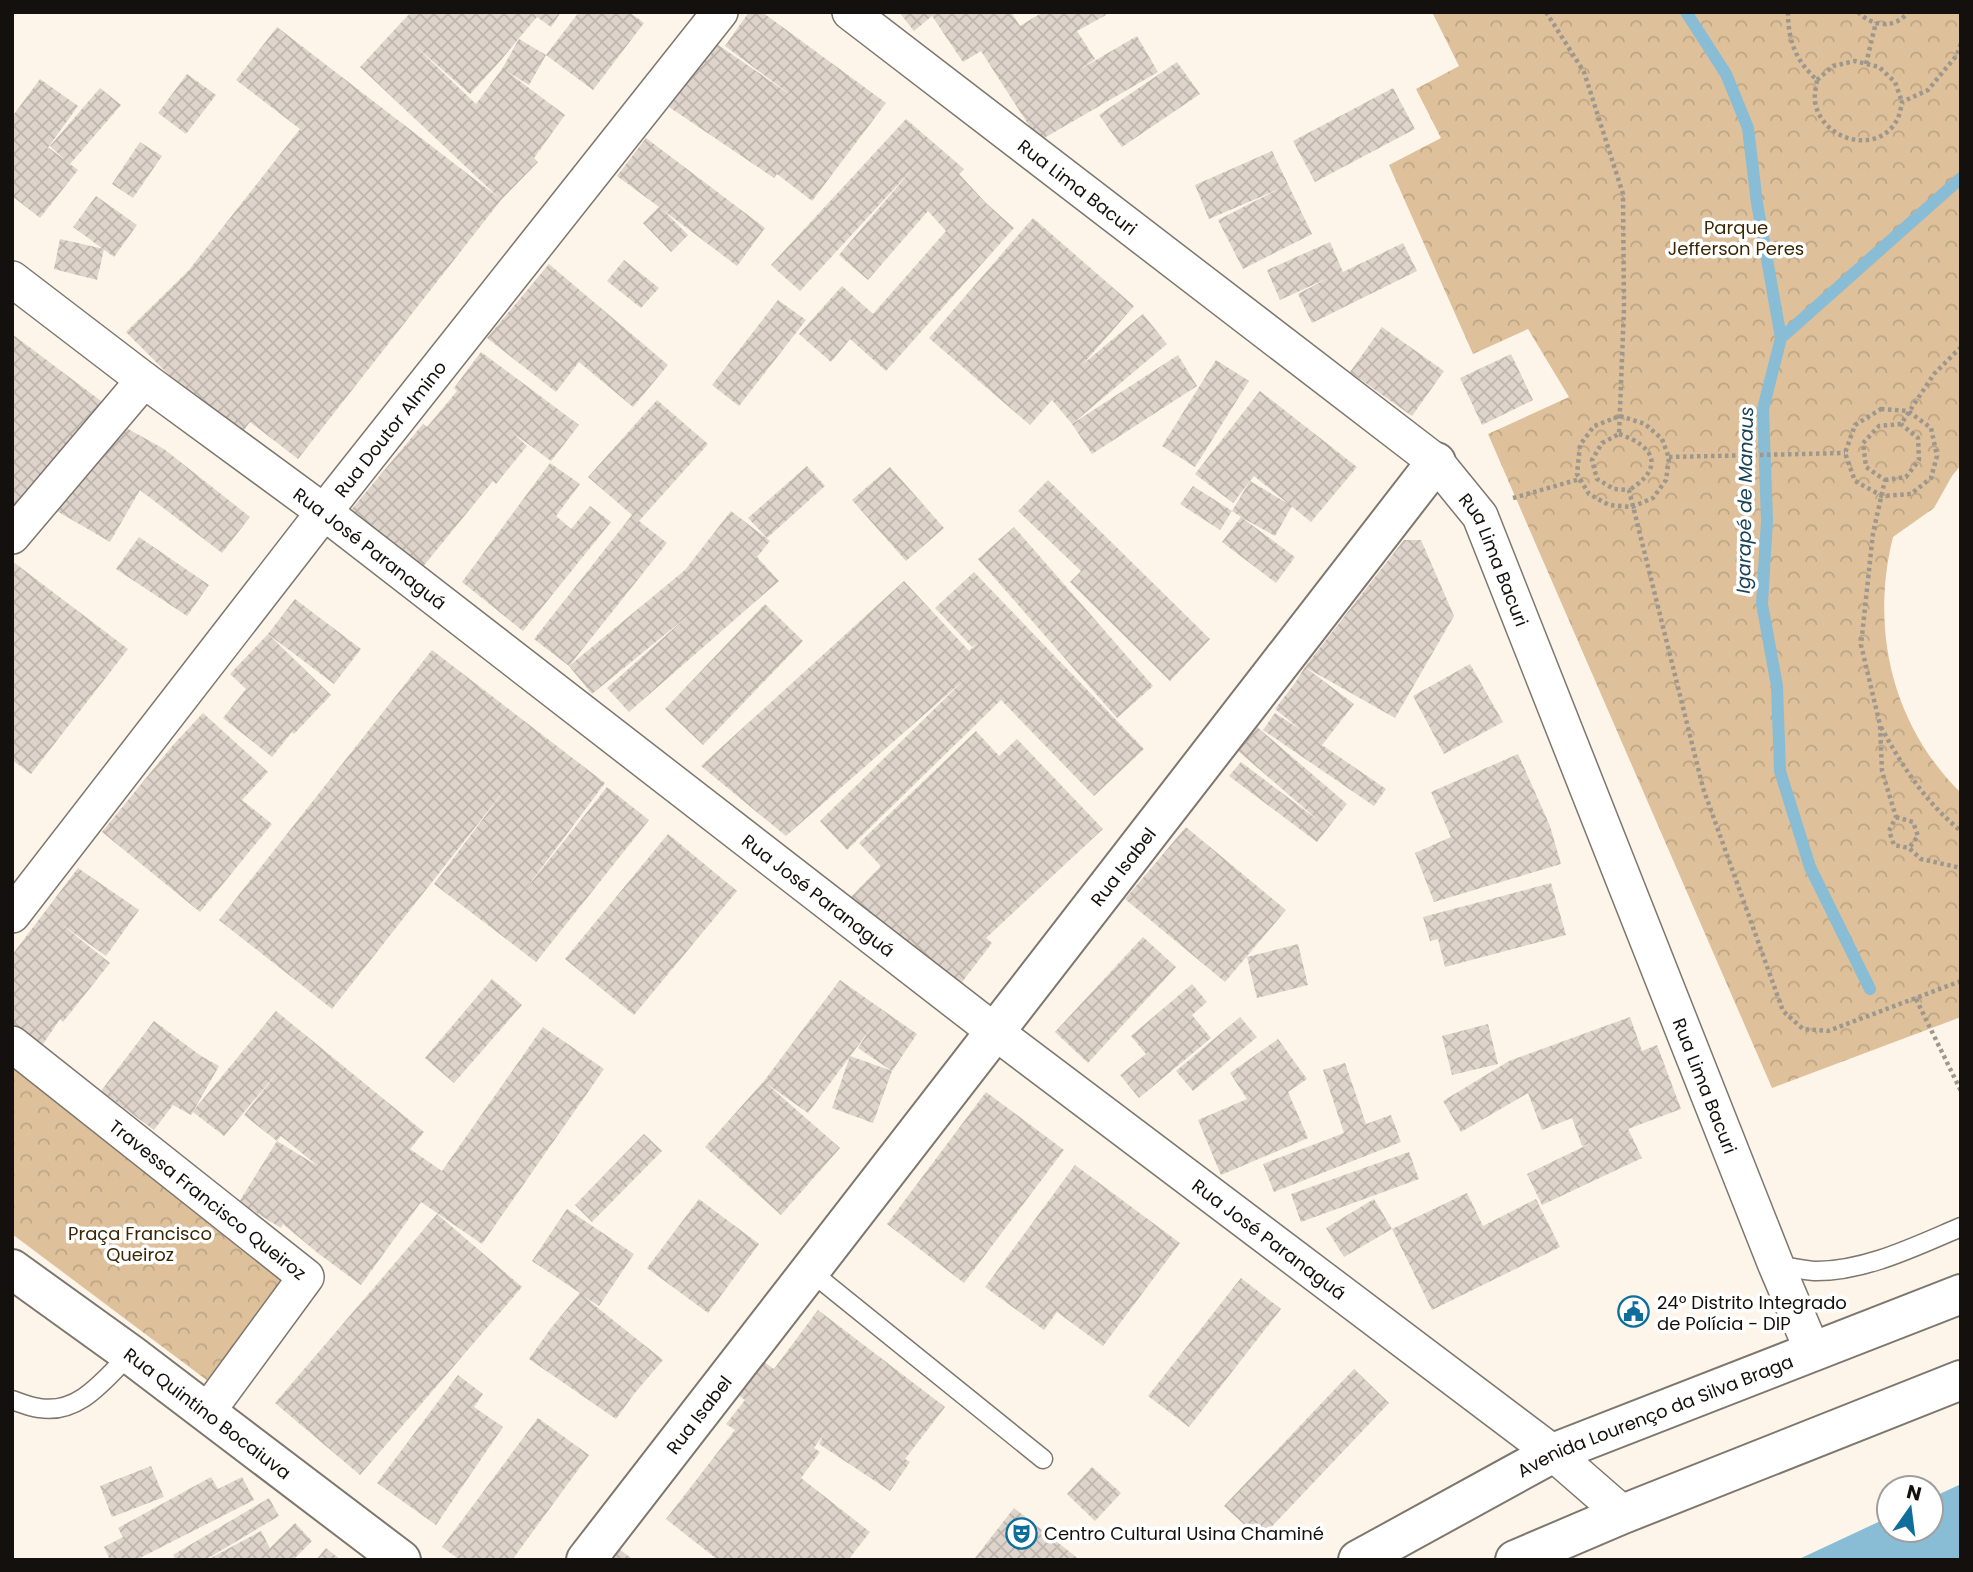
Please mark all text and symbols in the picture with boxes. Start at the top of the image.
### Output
street label: Rua Lima Bacuri [1013,133,1142,241]
park label: Parque Jefferson Peres [1668,215,1804,261]
street label: Rua Doutor Almino [328,355,452,502]
water label: Igarapé de Manaus [1730,406,1760,594]
street label: Rua José Paranaguá [288,481,452,615]
street label: Rua Lima Bacuri [1454,488,1535,630]
street label: Rua Isabel [1084,822,1161,911]
street label: Rua José Paranaguá [737,828,900,962]
street label: Rua Lima Bacuri [1667,1014,1743,1157]
street label: Travessa Francisco Queiroz [104,1113,312,1285]
street label: Rua José Paranaguá [1187,1173,1352,1305]
park label: Praça Francisco Queiroz [68,1221,212,1267]
place label: 24º Distrito Integrado de Polícia - DIP [1657,1290,1847,1336]
public building icon: 24º Distrito Integrado de Polícia - DIP [1617,1295,1651,1329]
street label: Rua Quintino Bocaiuva [119,1341,296,1485]
street label: Avenida Lourenço da Silva Braga [1512,1348,1797,1483]
street label: Rua Isabel [660,1370,737,1459]
north arrow [1875,1474,1945,1544]
text: N [1904,1478,1924,1508]
theatre icon: Centro Cultural Usina Chaminé [1004,1516,1038,1550]
place label: Centro Cultural Usina Chaminé [1044,1521,1324,1546]

